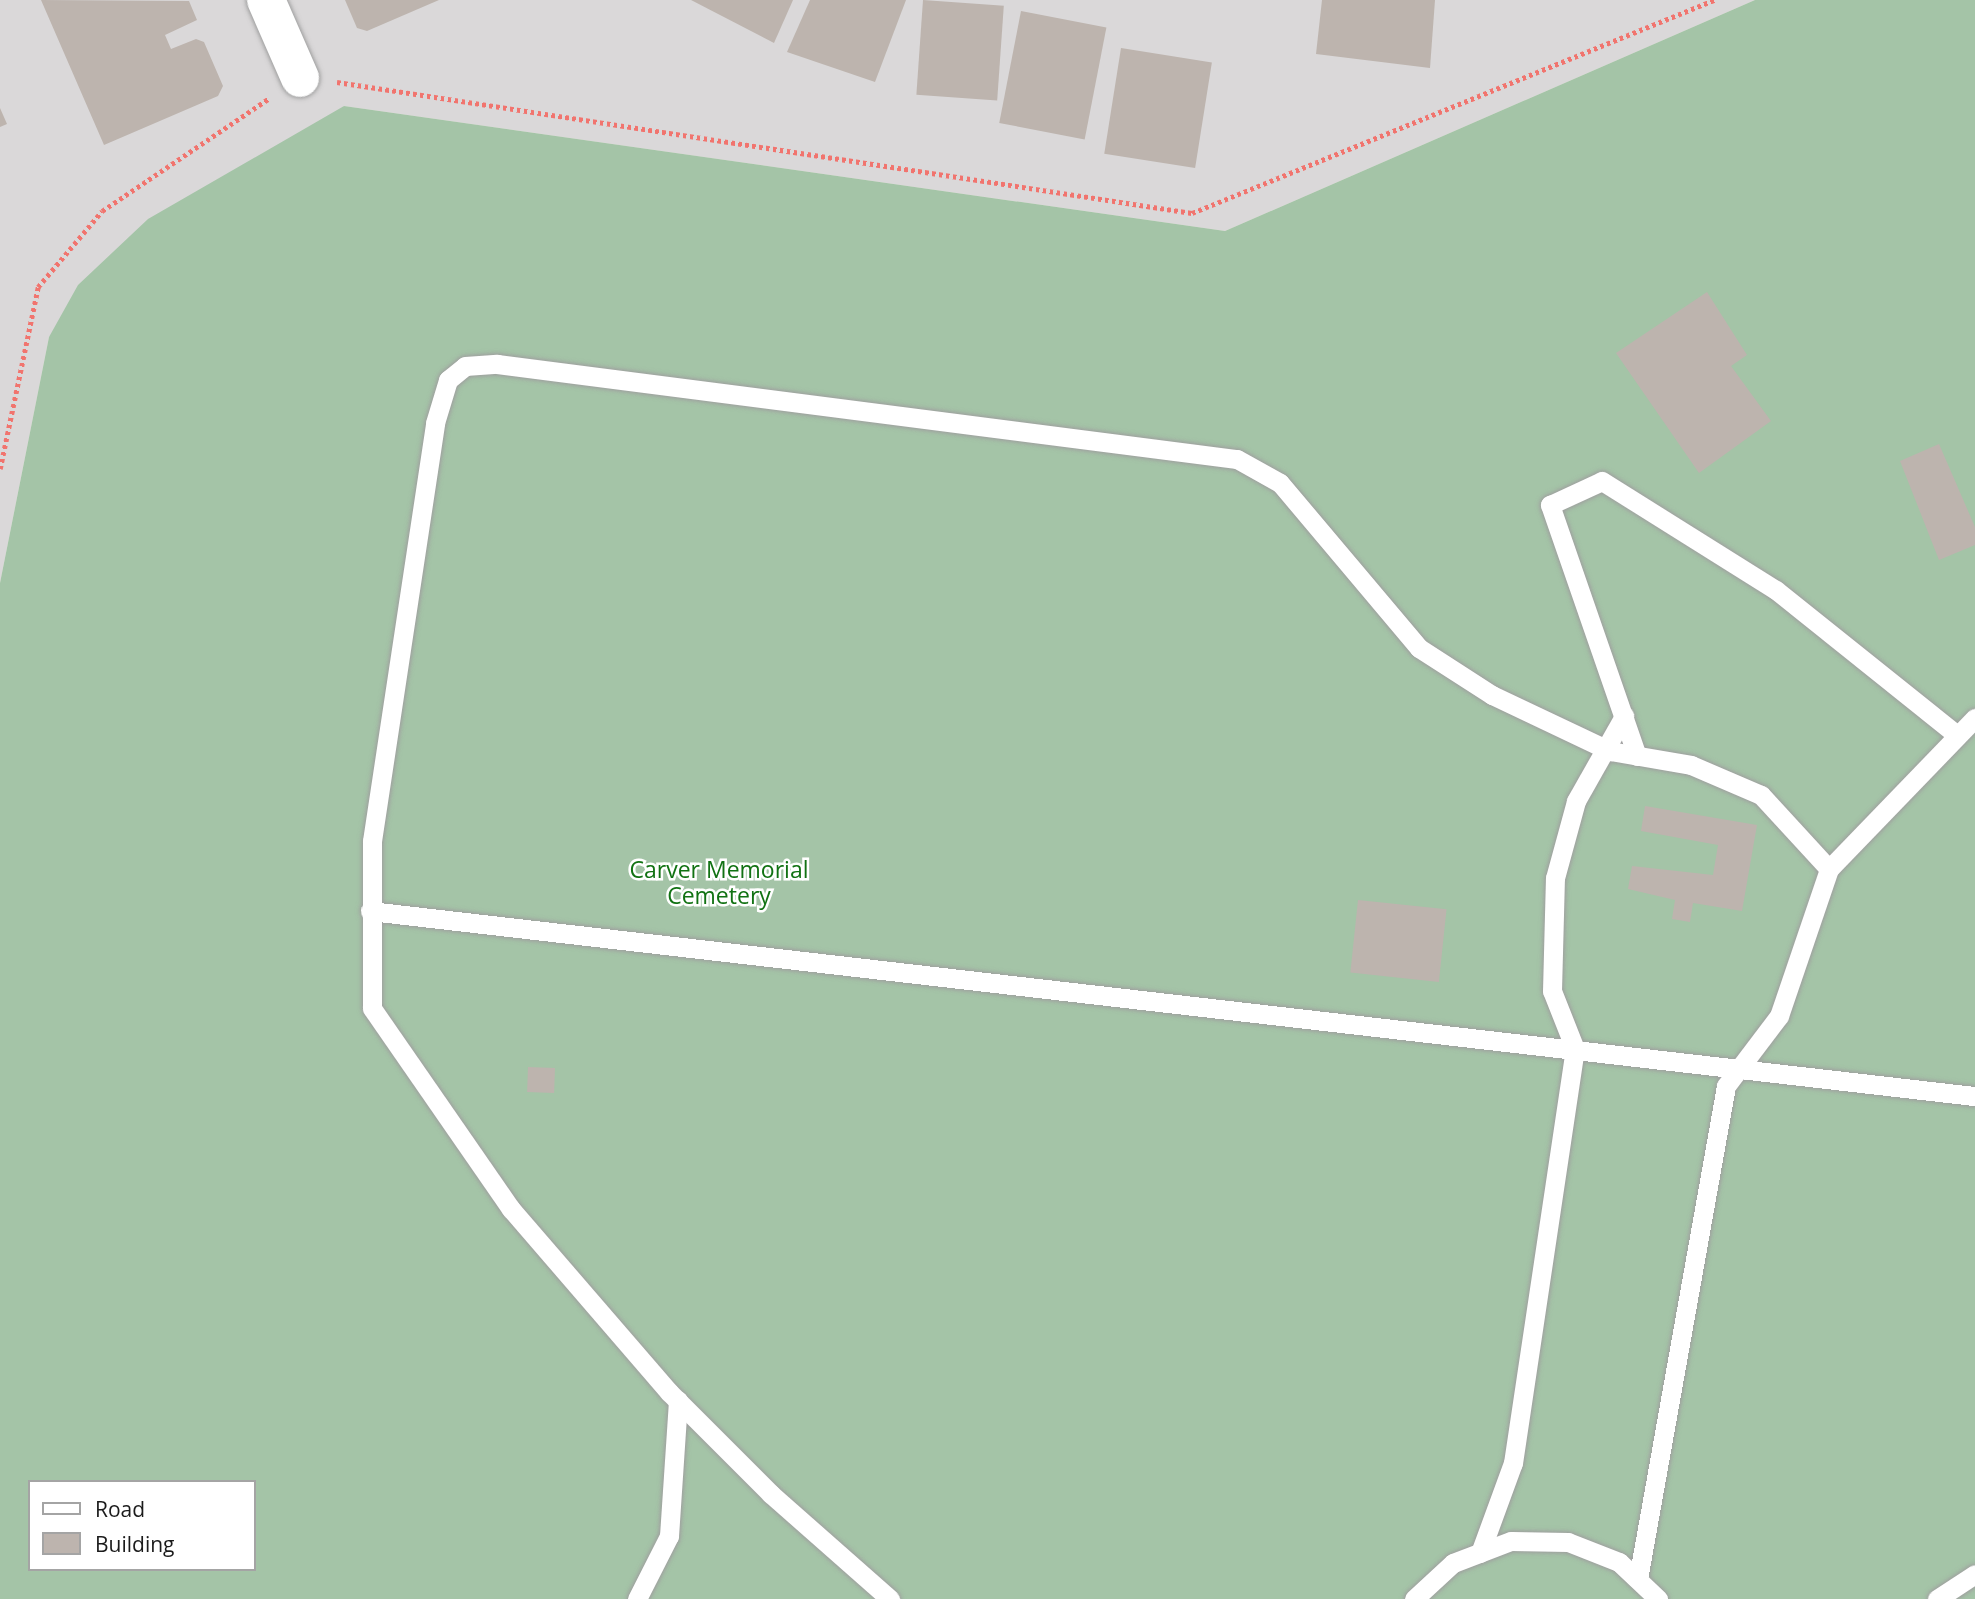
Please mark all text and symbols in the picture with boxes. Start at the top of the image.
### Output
park label: Carver Memorial Cemetery [630,855,808,909]
legend [28,1480,256,1571]
text: Road [95,1495,145,1523]
text: Building [95,1530,174,1558]

